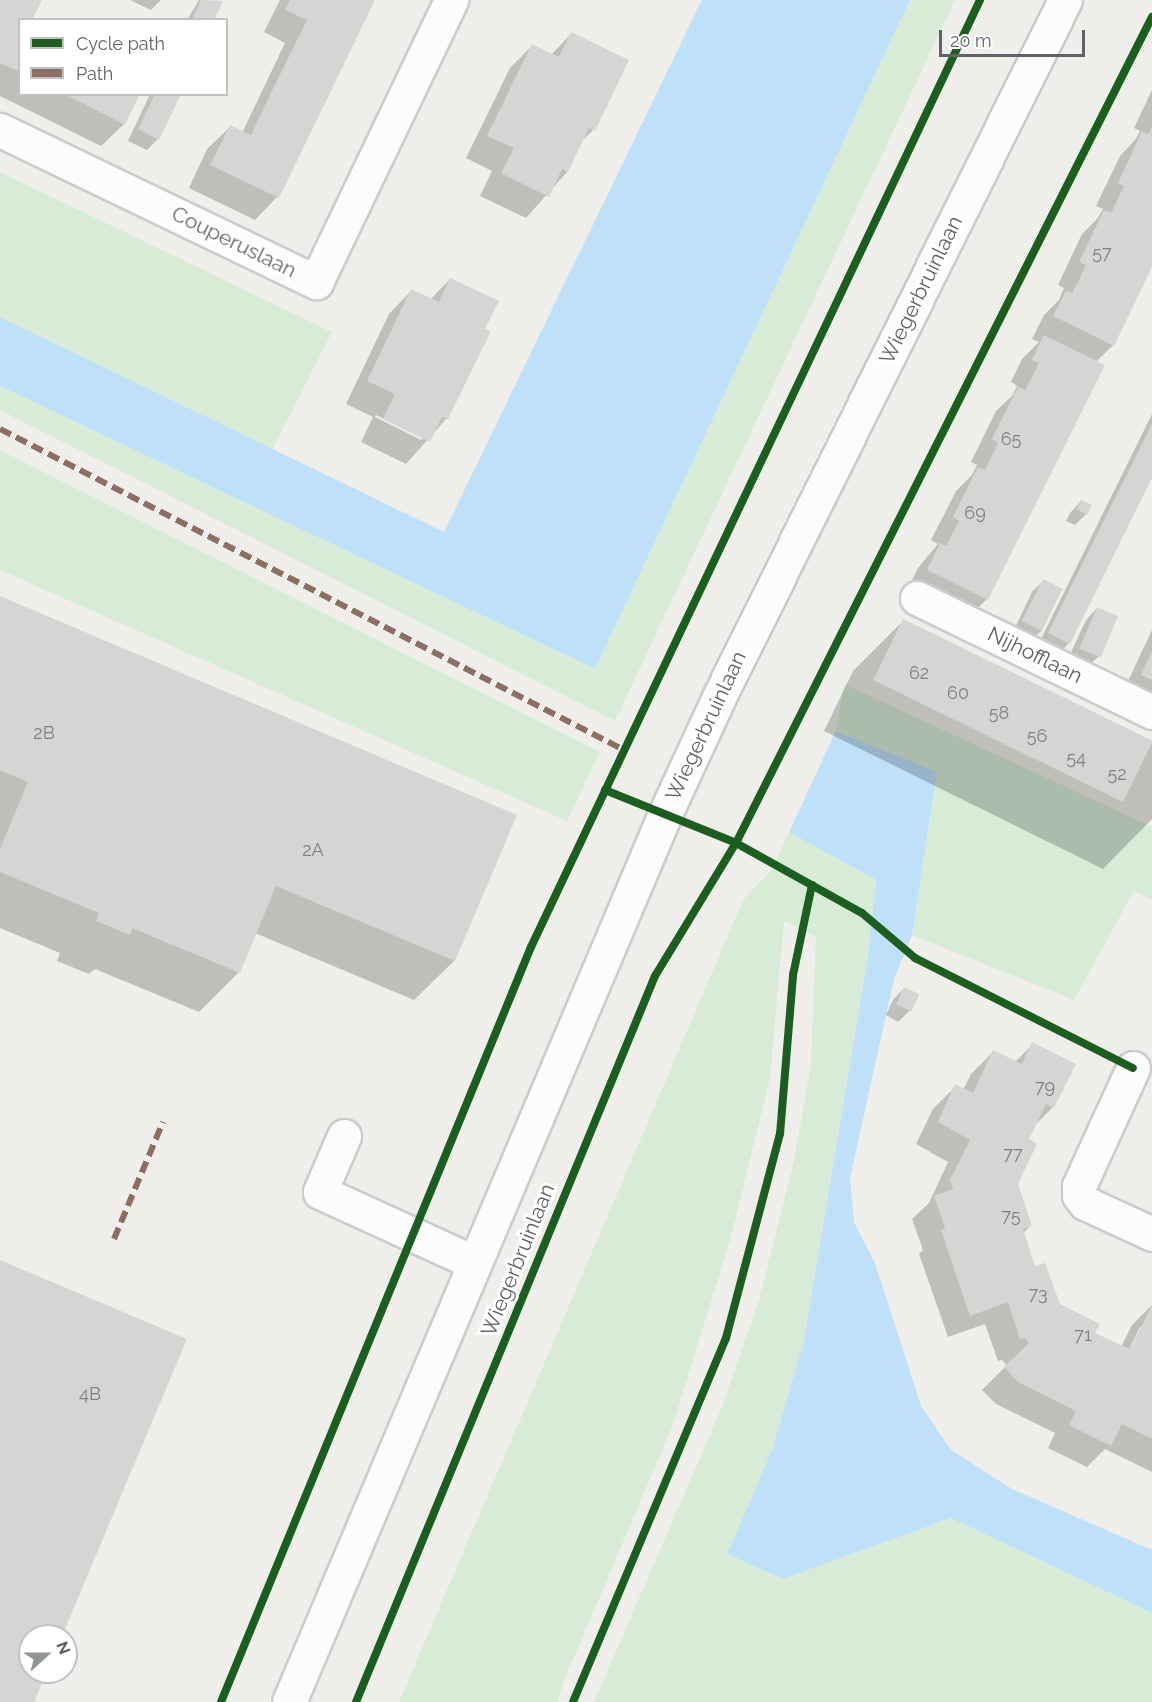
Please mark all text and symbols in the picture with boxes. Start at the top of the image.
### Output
legend [18,18,228,96]
scale bar [942,18,1088,56]
text: 20 m [950,30,992,51]
text: Cycle path [76,33,165,54]
text: Path [76,63,113,84]
street label: Couperuslaan [168,201,300,283]
street label: Wiegerbruinlaan [874,212,968,368]
house number: 57 [1092,242,1112,264]
house number: 65 [1001,428,1021,450]
house number: 69 [964,502,986,524]
street label: Nijhofflaan [983,621,1087,689]
street label: Wiegerbruinlaan [660,647,752,805]
house number: 62 [909,662,929,684]
house number: 60 [947,682,969,704]
house number: 58 [989,702,1009,724]
house number: 2B [33,722,55,744]
house number: 56 [1027,725,1047,747]
house number: 54 [1066,747,1086,769]
house number: 52 [1107,763,1127,785]
house number: 2A [302,839,324,861]
house number: 79 [1035,1076,1055,1098]
house number: 77 [1003,1143,1023,1165]
street label: Wiegerbruinlaan [476,1180,560,1340]
house number: 75 [1001,1205,1021,1227]
house number: 73 [1028,1283,1048,1305]
house number: 71 [1074,1324,1092,1346]
house number: 4B [79,1383,101,1405]
north arrow [18,1624,78,1684]
text: N [52,1639,74,1657]

